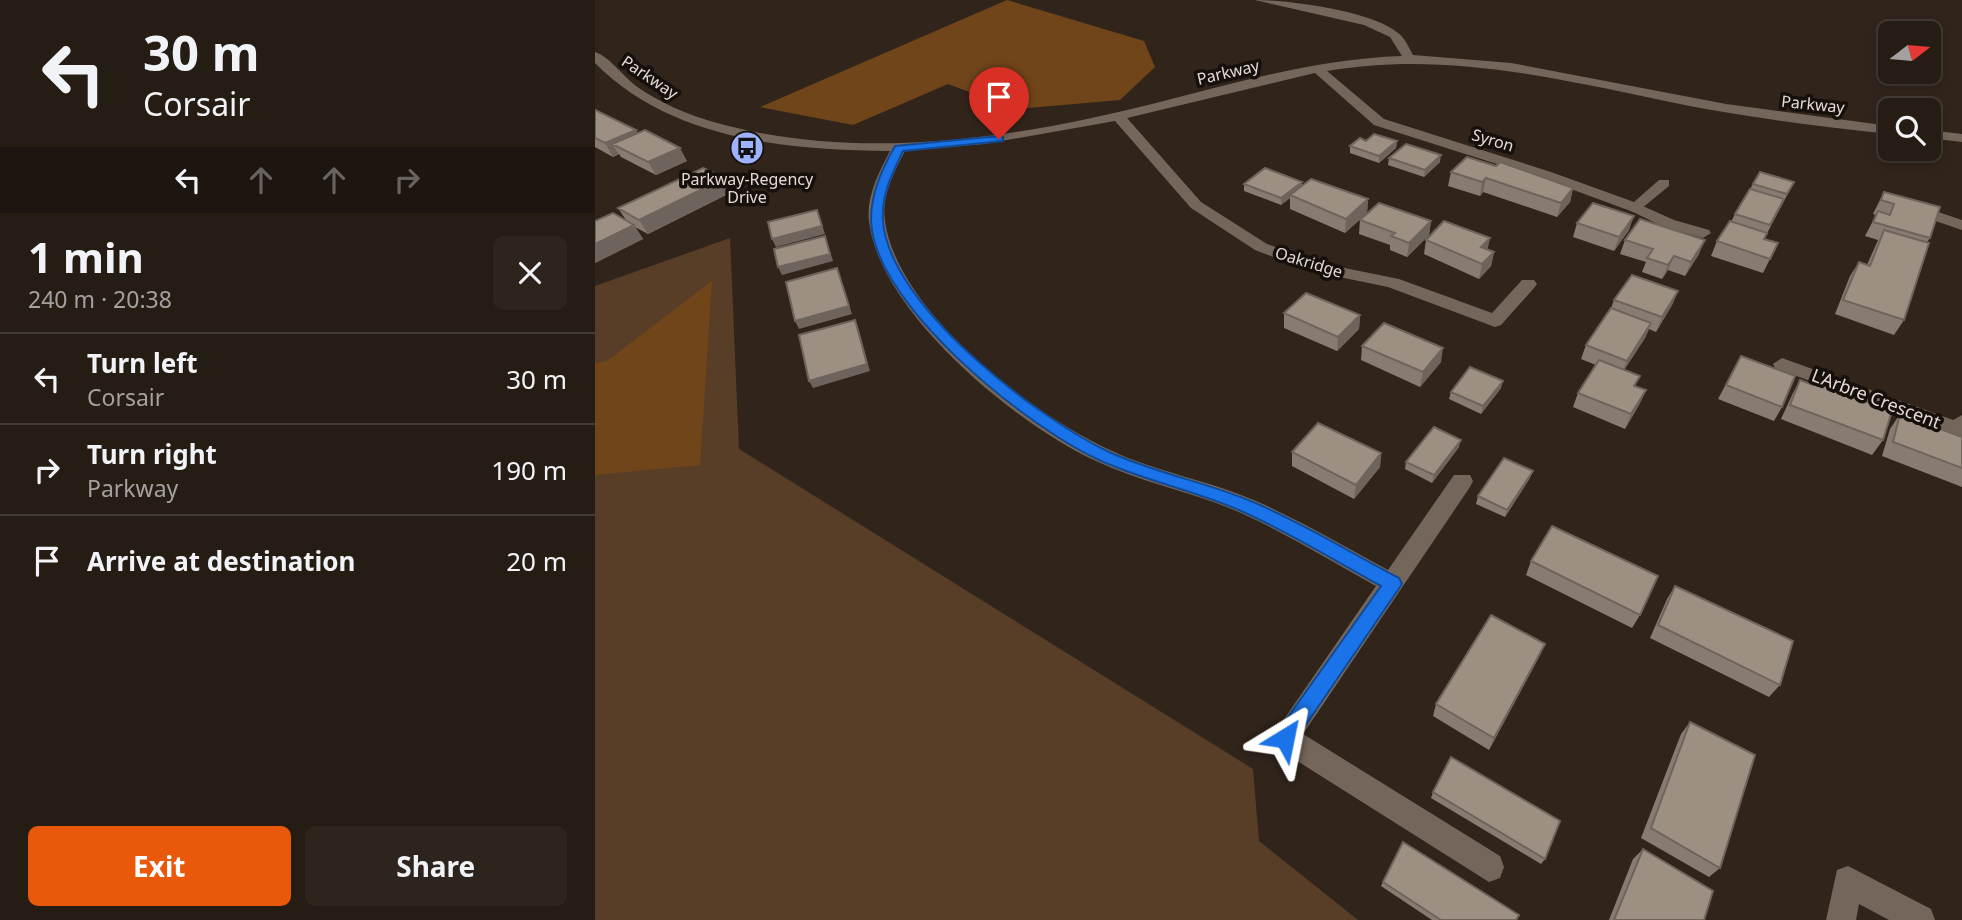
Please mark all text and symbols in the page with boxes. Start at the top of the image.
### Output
text: 30 m [143,19,260,85]
north arrow [1878,21,1941,84]
map controls [1878,21,1941,161]
icon: left [28,28,119,119]
street label: Parkway [618,50,683,104]
street label: Parkway [1195,54,1262,90]
pin [969,67,1029,139]
icon: arrive [980,78,1018,116]
text: Corsair [143,82,251,125]
street label: Parkway [1780,90,1847,118]
button: search [1878,98,1941,161]
street label: Syron [1469,123,1517,157]
bus stop icon: Parkway-Regency Drive [728,129,766,167]
icon: left [169,161,207,199]
icon: ahead [242,161,280,199]
icon: ahead [315,161,353,199]
icon: right [388,161,426,199]
place label: Parkway-Regency Drive [681,168,814,208]
text: 1 min [28,228,144,285]
button: close [493,236,567,310]
street label: Oakridge [1273,241,1345,283]
text: 240 m · 20:38 [28,283,172,315]
text: Turn left [87,345,198,381]
icon: left [28,360,66,398]
text: 30 m [506,361,567,397]
street label: L'Arbre Crescent [1808,362,1945,434]
text: Corsair [87,381,164,413]
text: Turn right [87,436,217,472]
icon: right [28,451,66,489]
text: 190 m [491,452,567,488]
text: Parkway [87,472,178,504]
icon: arrive [28,542,66,580]
text: Arrive at destination [87,543,356,579]
text: 20 m [506,543,567,579]
position arrow [1248,701,1322,775]
button: Exit [28,826,291,906]
button: Share [305,826,567,906]

